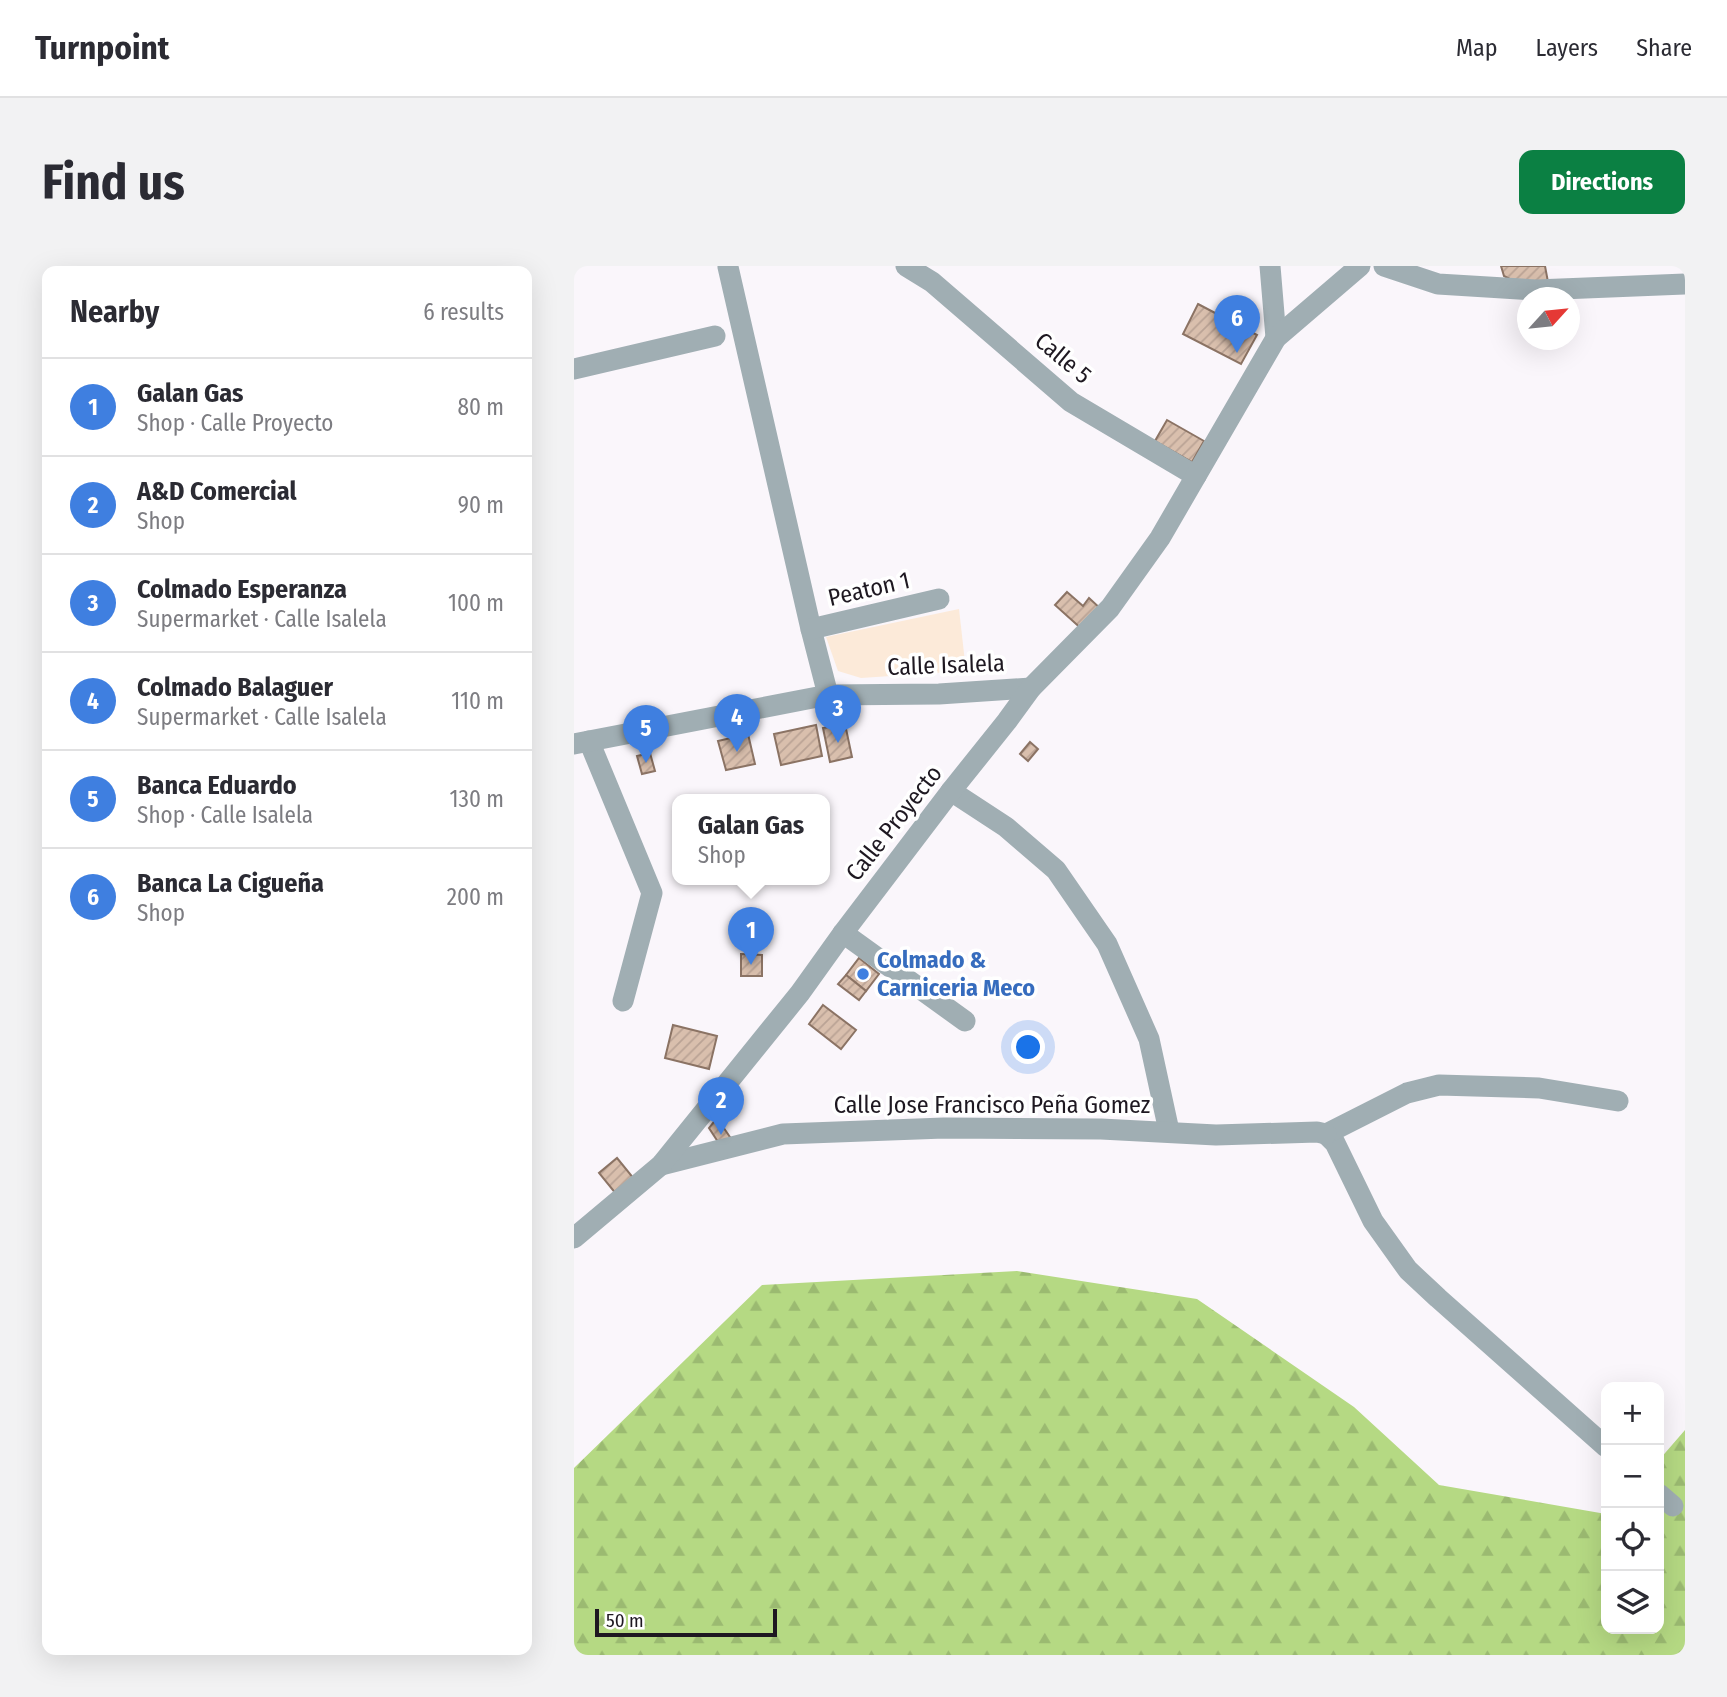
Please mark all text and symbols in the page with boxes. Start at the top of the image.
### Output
text: Turnpoint [35,28,169,68]
text: Map [1456,34,1498,62]
text: Layers [1536,34,1598,62]
text: Share [1636,34,1692,62]
button: Directions [1519,150,1685,214]
text: Find us [42,153,185,212]
north arrow [1517,287,1580,350]
text: Nearby [70,294,159,330]
pin: 6 [1214,295,1260,353]
text: 6 results [423,298,504,326]
street label: Calle 5 [1029,327,1097,389]
text: Galan Gas [137,378,243,409]
text: 1 [88,393,98,421]
text: 80 m [457,393,504,421]
text: Shop · Calle Proyecto [137,409,333,437]
text: A&D Comercial [137,476,297,507]
text: 2 [88,491,98,519]
text: 90 m [458,491,504,519]
text: Shop [137,507,185,535]
street label: Peaton 1 [825,566,913,612]
text: Colmado Esperanza [137,574,347,605]
text: 3 [88,589,98,617]
text: 100 m [448,589,504,617]
text: Supermarket · Calle Isalela [137,605,387,633]
street label: Calle Isalela [887,649,1005,681]
text: Colmado Balaguer [137,672,333,703]
pin: 3 [815,685,861,743]
text: 4 [87,687,99,715]
text: 110 m [451,687,504,715]
pin: 4 [714,694,760,752]
text: Supermarket · Calle Isalela [137,703,387,731]
pin: 5 [623,705,669,763]
street label: Calle Proyecto [840,760,948,886]
text: Banca Eduardo [137,770,297,801]
text: 5 [87,785,99,813]
text: 130 m [450,785,504,813]
popup [672,794,830,885]
text: Shop · Calle Isalela [137,801,313,829]
text: Galan Gas [698,810,804,841]
text: Shop [698,841,746,869]
text: Banca La Cigueña [137,868,324,899]
text: 6 [87,883,99,911]
text: 200 m [447,883,504,911]
text: Shop [137,899,185,927]
pin: 1 [728,907,774,965]
place label: Colmado & Carniceria Meco [877,946,1035,1002]
marker: Colmado & Carniceria Meco [855,966,871,982]
your location [1011,1030,1045,1064]
pin: 2 [698,1077,744,1135]
street label: Calle Jose Francisco Peña Gomez [834,1091,1150,1119]
map controls [1601,1382,1664,1634]
button: + [1601,1382,1664,1445]
button: − [1601,1445,1664,1508]
button: locate [1601,1508,1664,1571]
button: layers [1601,1571,1664,1634]
scale bar [595,1606,777,1638]
text: 50 m [606,1609,644,1632]

